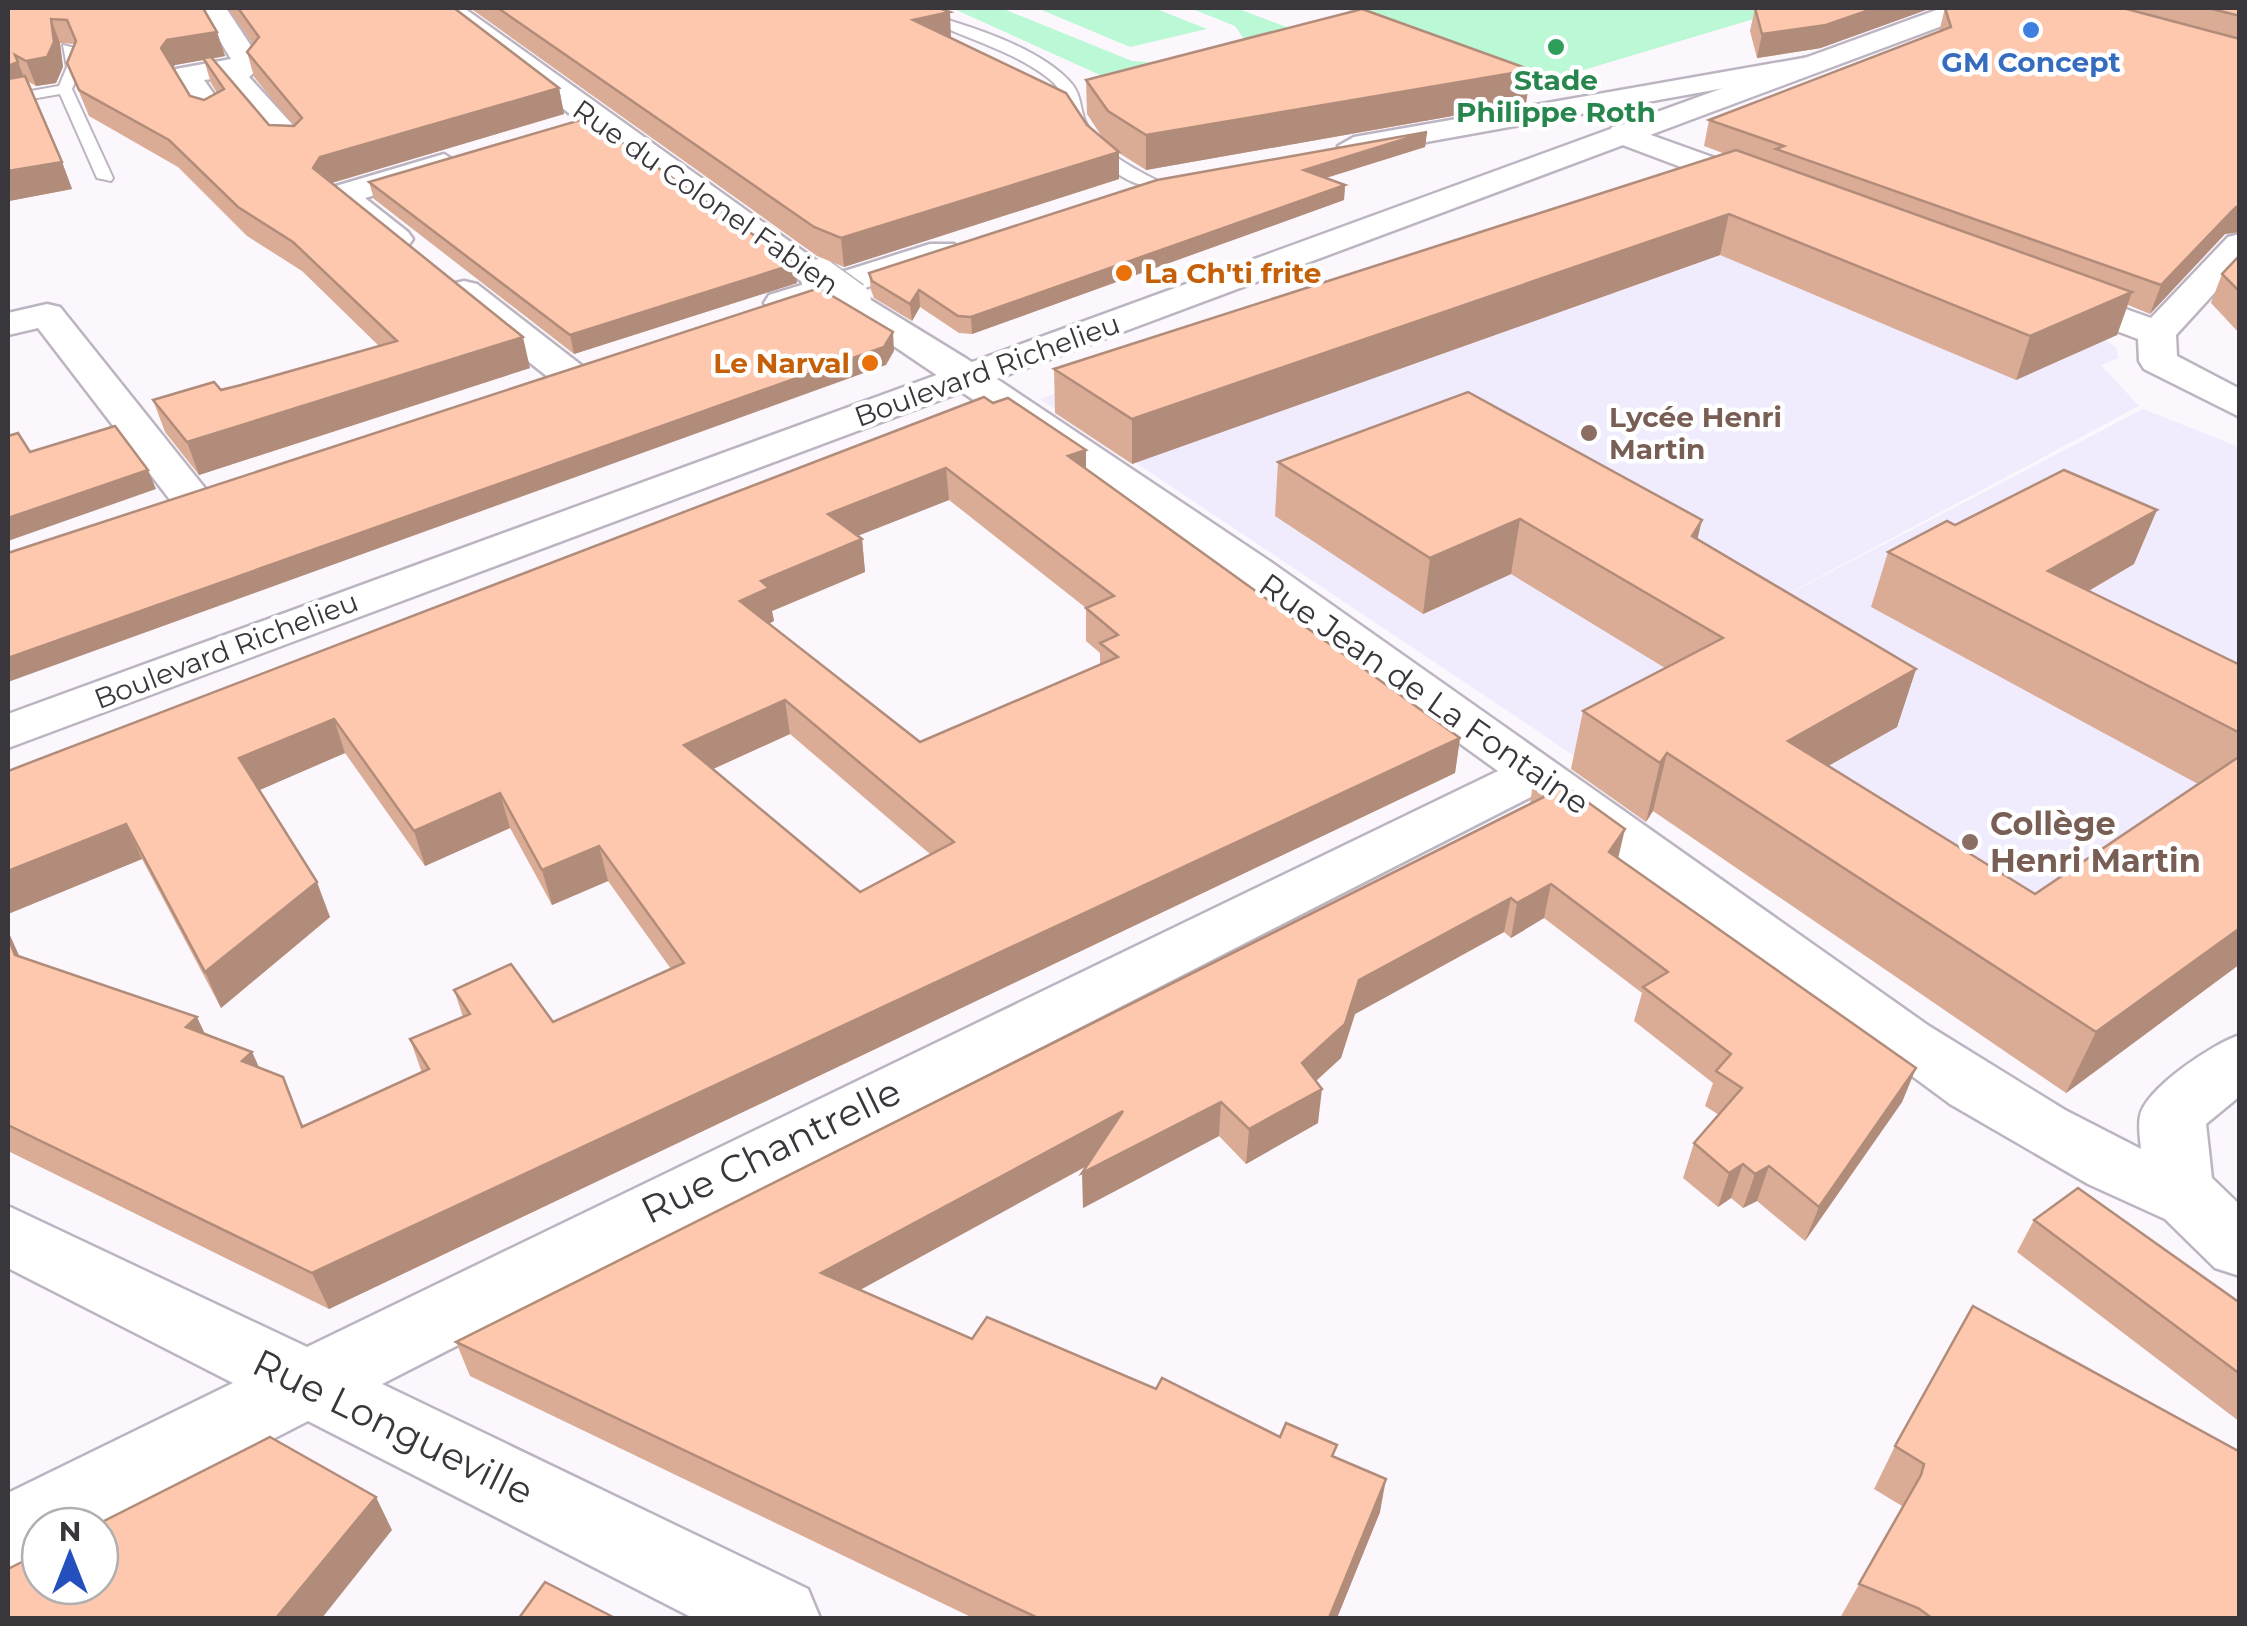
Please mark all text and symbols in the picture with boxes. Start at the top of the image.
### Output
marker: GM Concept [2020,19,2042,41]
marker: Stade Philippe Roth [1545,36,1567,58]
place label: GM Concept [1941,45,2121,79]
place label: Stade Philippe Roth [1456,63,1656,129]
street label: Rue du Colonel Fabien [566,92,846,302]
place label: La Ch'ti frite [1144,256,1321,290]
marker: La Ch'ti frite [1113,262,1135,284]
street label: Boulevard Richelieu [850,306,1124,434]
place label: Le Narval [713,346,850,380]
marker: Le Narval [859,352,881,374]
place label: Lycée Henri Martin [1609,400,1782,466]
marker: Lycée Henri Martin [1578,422,1600,444]
street label: Rue Jean de La Fontaine [1252,565,1597,823]
street label: Boulevard Richelieu [89,584,363,716]
place label: Collège Henri Martin [1990,804,2201,880]
marker: Collège Henri Martin [1959,831,1981,853]
street label: Rue Chantrelle [633,1067,908,1234]
street label: Rue Longueville [245,1338,541,1515]
north arrow [20,1506,120,1606]
text: N [59,1514,81,1548]

